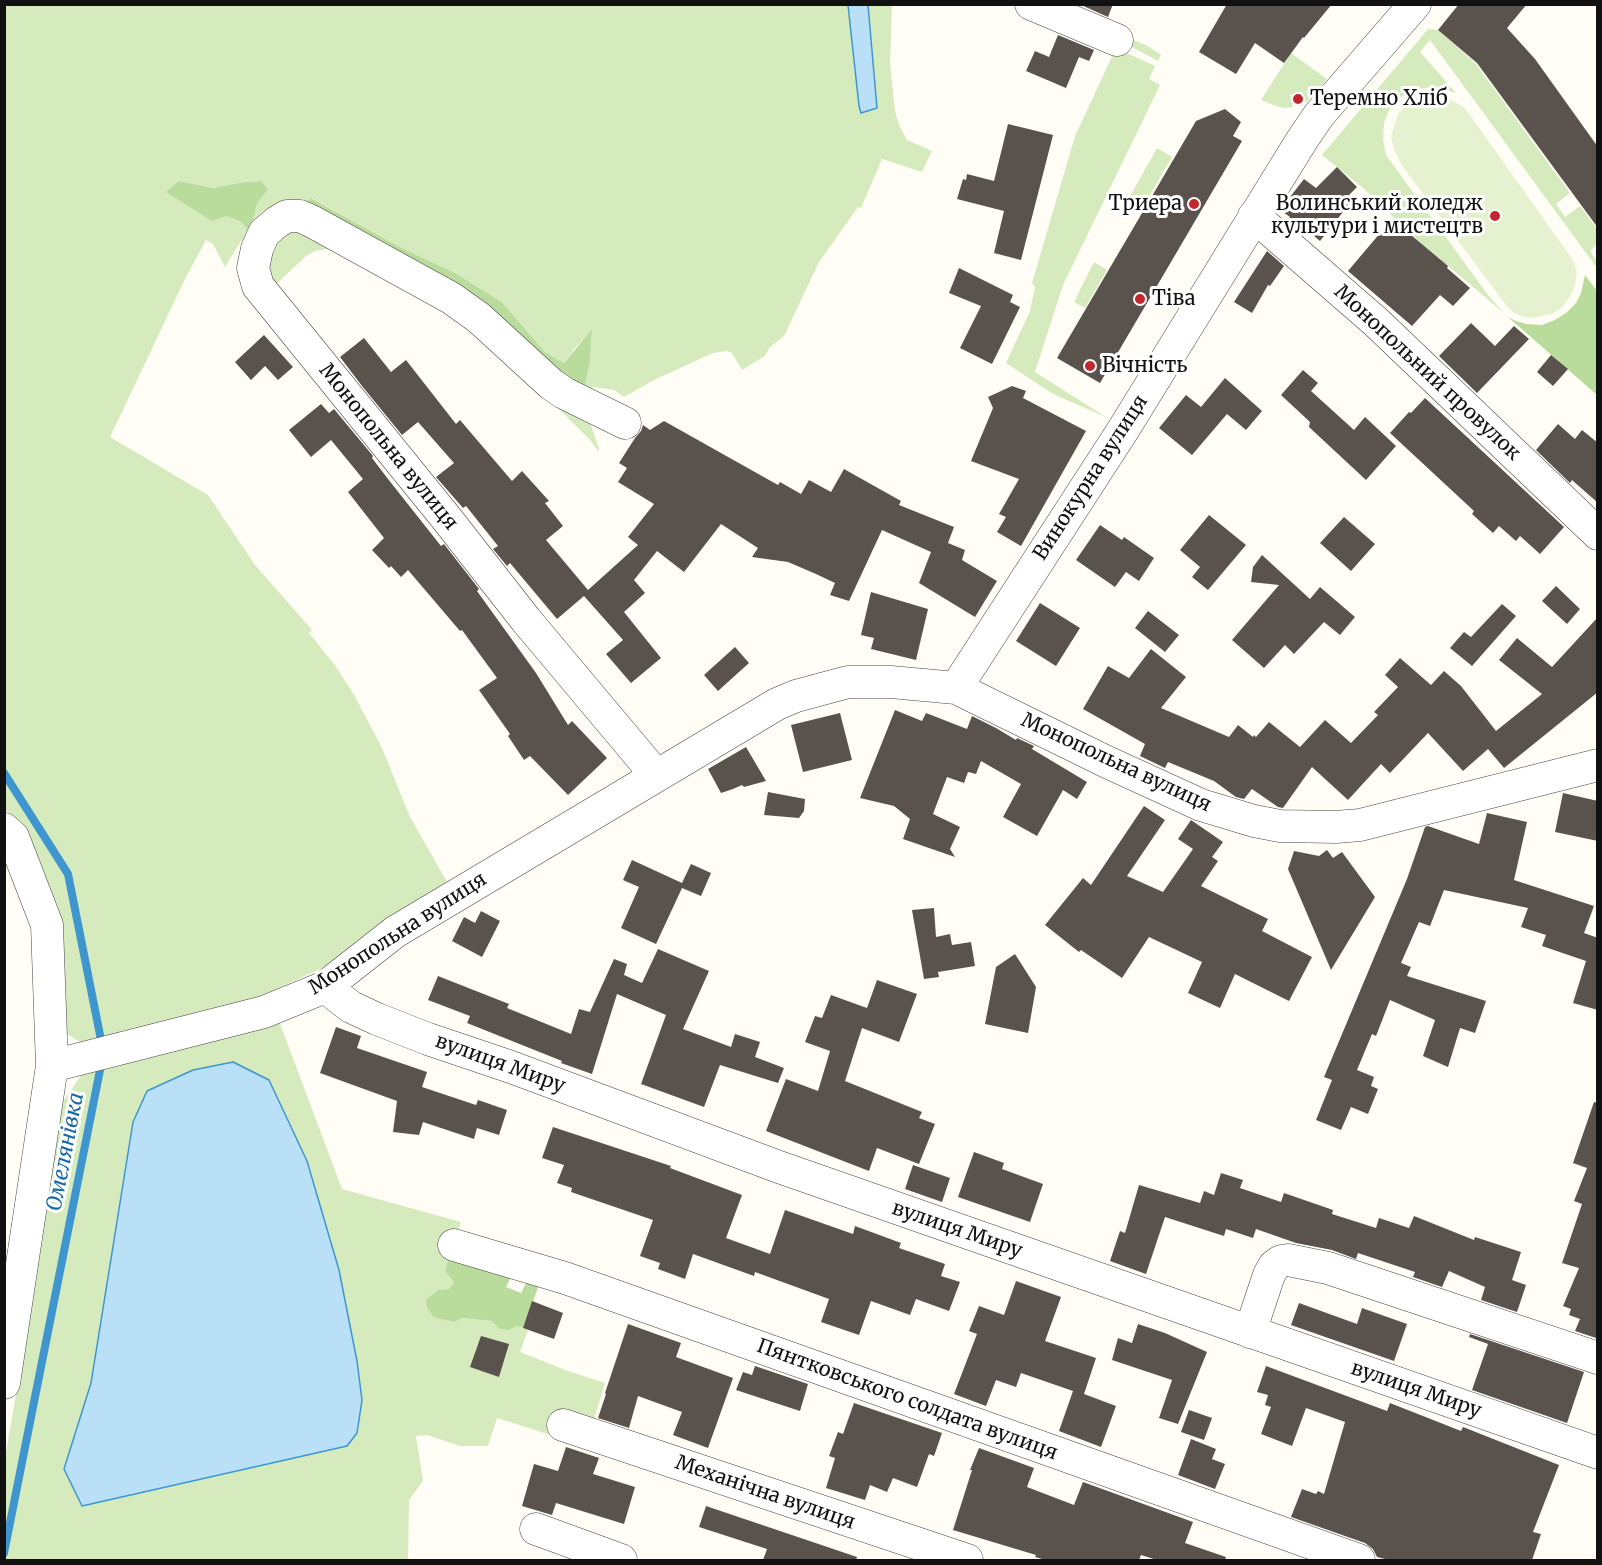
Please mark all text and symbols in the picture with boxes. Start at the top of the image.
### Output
place label: Теремно Хліб [1310,87,1448,111]
marker: Теремно Хліб [1291,92,1305,106]
place label: Триера [1109,192,1182,216]
place label: Волинський коледж культури і мистецтв [1271,192,1483,239]
marker: Триера [1187,197,1201,211]
marker: Волинський коледж культури і мистецтв [1488,209,1502,223]
street label: Монопольний провулок [1329,280,1525,466]
place label: Тіва [1152,287,1195,311]
marker: Тіва [1133,292,1147,306]
place label: Вічність [1102,354,1188,378]
street label: Монопольна вулиця [314,359,462,535]
marker: Вічність [1083,359,1097,373]
street label: Винокурна вулиця [1029,391,1153,565]
street label: Монопольна вулиця [1017,708,1215,818]
street label: Монопольна вулиця [305,868,491,1000]
street label: вулиця Миру [432,1029,568,1099]
water label: Омелянівка [42,1091,90,1213]
street label: вулиця Миру [889,1196,1025,1264]
street label: Пянтковського солдата вулиця [753,1334,1061,1466]
street label: вулиця Миру [1348,1356,1484,1424]
street label: Механічна вулиця [672,1451,858,1535]

